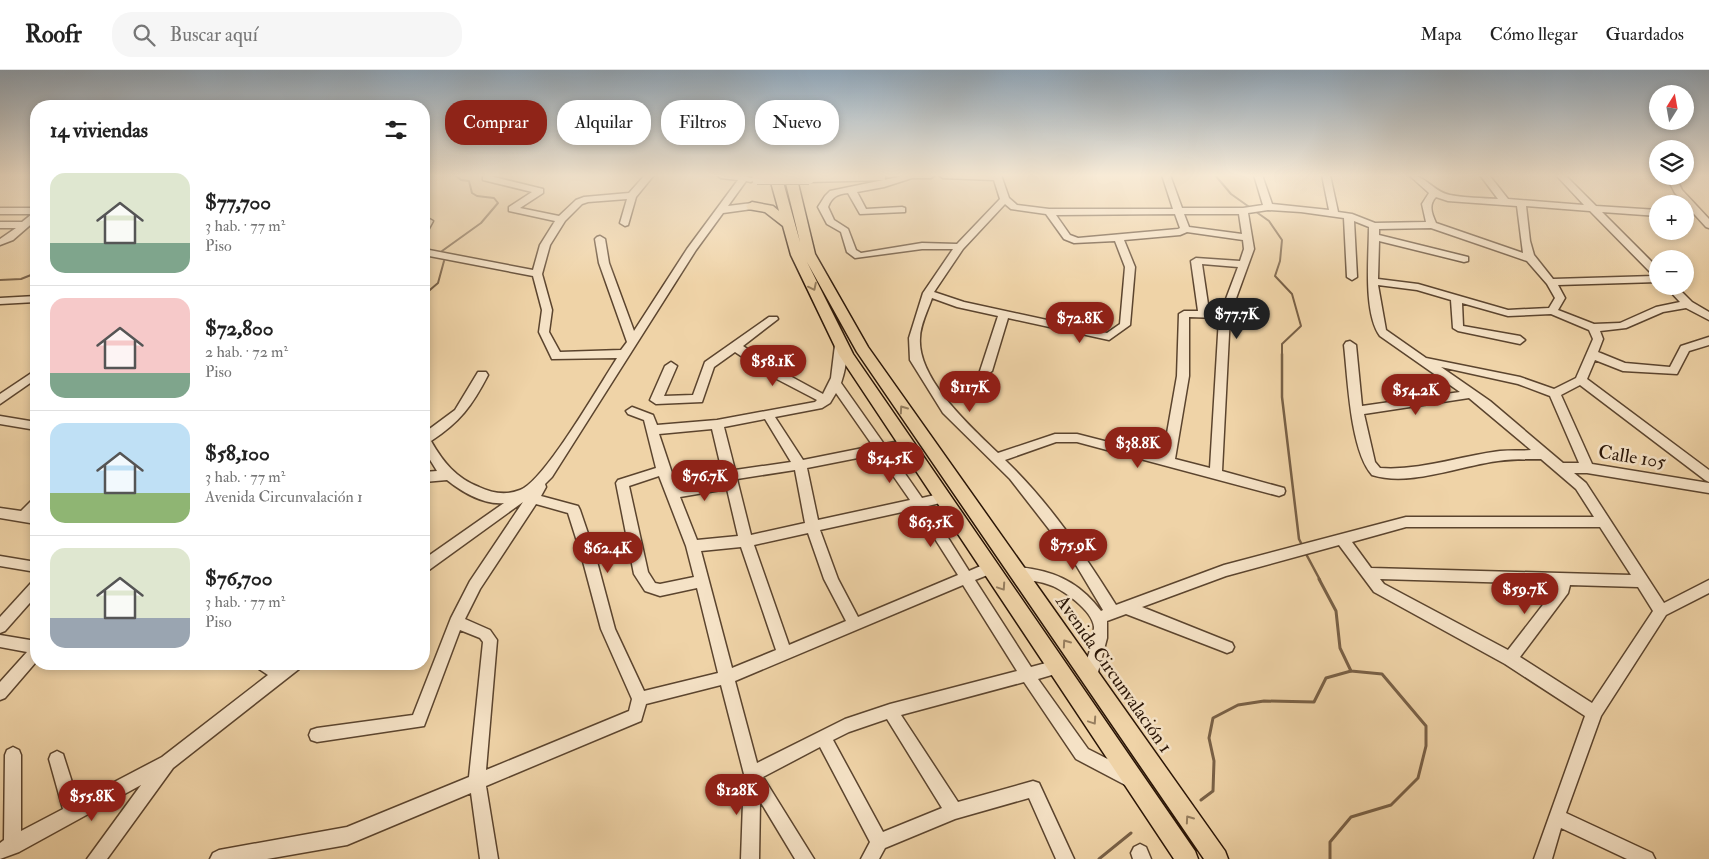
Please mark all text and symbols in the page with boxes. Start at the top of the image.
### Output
search box [112,12,462,57]
text: Roofr [25,19,82,50]
icon: search [130,21,158,49]
text: Buscar aquí [170,23,258,47]
text: Mapa [1421,23,1462,46]
text: Cómo llegar [1490,23,1578,46]
text: Guardados [1606,23,1684,46]
north arrow [1649,85,1694,130]
map controls [1649,85,1694,295]
chip: Comprar [445,100,547,145]
chip: Alquilar [557,100,651,145]
chip: Filtros [661,100,745,145]
chip: Nuevo [755,100,839,145]
icon: filters [382,116,410,144]
text: 14 viviendas [50,117,148,144]
button: layers [1649,140,1694,185]
text: $77,700 [205,189,271,216]
icon: home [90,193,150,253]
button: + [1649,195,1694,240]
text: 3 hab. · 77 m² [205,216,285,236]
text: Piso [205,236,232,256]
button: − [1649,250,1694,295]
one-way arrow [807,282,817,291]
pin: $77.7K [1196,298,1278,340]
pin: $72.8K [1039,302,1121,344]
text: $77.7K [1215,304,1259,324]
text: $72.8K [1057,308,1103,328]
text: $72,800 [205,315,274,342]
icon: home [90,318,150,378]
text: 2 hab. · 72 m² [205,342,288,362]
pin: $58.1K [732,344,814,387]
text: $58.1K [751,351,795,371]
text: Piso [205,362,232,382]
pin: $117K [935,370,1005,413]
pin: $54.2K [1375,374,1457,416]
text: $117K [950,377,990,397]
text: $54.2K [1392,380,1440,400]
one-way arrow [900,405,909,414]
pin: $38.8K [1097,426,1179,469]
text: $38.8K [1116,433,1160,453]
text: $58,100 [205,440,270,467]
street label: Calle 105 [1597,440,1668,474]
pin: $54.5K [849,442,931,484]
icon: home [90,443,150,503]
text: $54.5K [867,448,913,468]
pin: $76.7K [664,460,746,502]
text: $76.7K [682,466,728,486]
text: 3 hab. · 77 m² [205,467,285,487]
text: Avenida Circunvalación 1 [205,487,363,507]
pin: $63.5K [890,506,972,548]
text: $63.5K [909,512,953,532]
pin: $75.9K [1032,528,1114,571]
pin: $62.4K [567,532,649,574]
text: $75.9K [1050,535,1096,555]
text: $62.4K [584,538,632,558]
text: $76,700 [205,565,272,592]
icon: home [90,568,150,628]
pin: $59.7K [1484,572,1566,615]
text: $59.7K [1502,579,1548,599]
one-way arrow [996,581,1005,590]
street label: Avenida Circunvalación 1 [1050,590,1178,758]
text: 3 hab. · 77 m² [205,592,285,612]
text: Piso [205,612,232,632]
one-way arrow [1063,639,1072,648]
one-way arrow [1087,716,1097,725]
pin: $128K [702,774,772,816]
pin: $55.8K [51,780,133,822]
text: $128K [716,780,758,800]
text: $55.8K [70,786,114,806]
one-way arrow [1186,815,1195,825]

